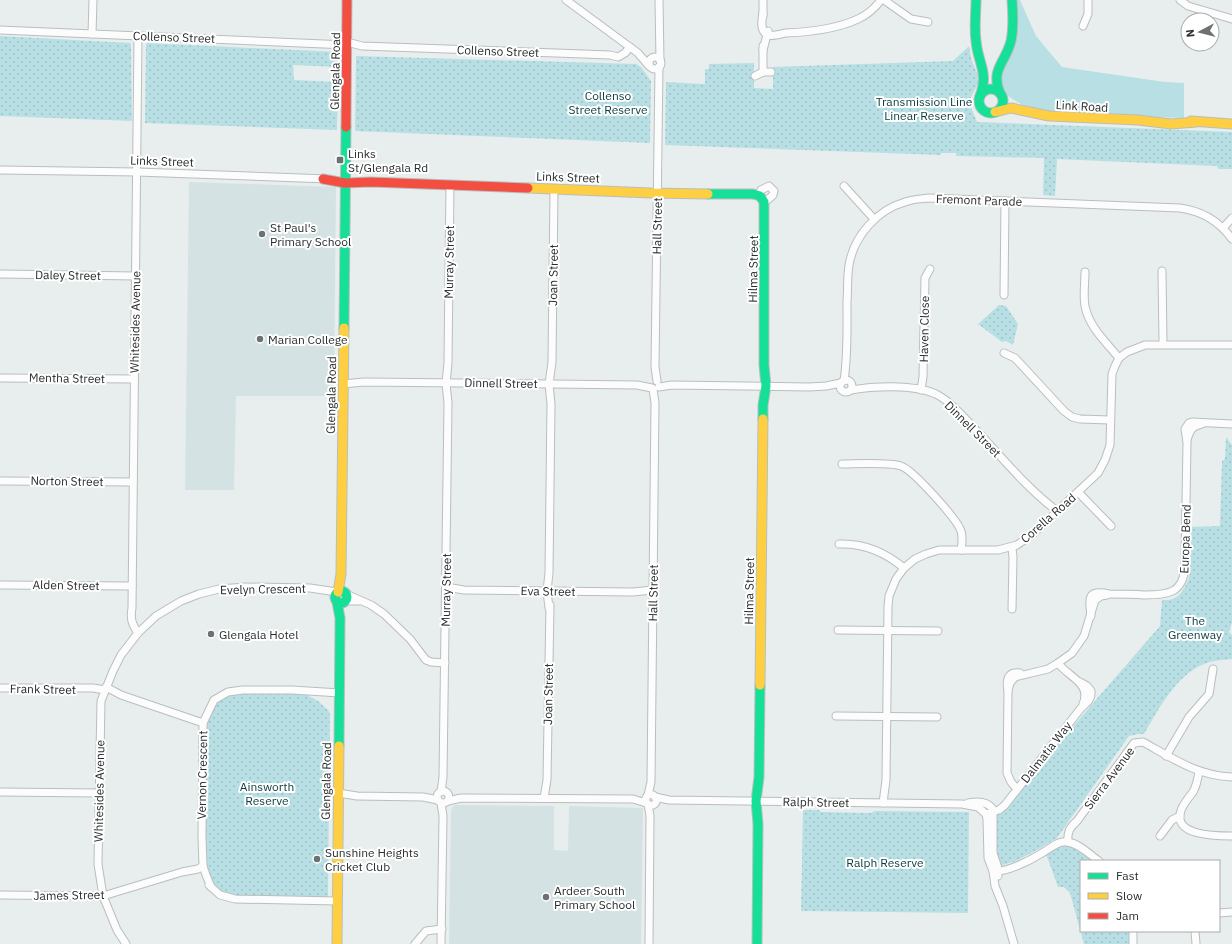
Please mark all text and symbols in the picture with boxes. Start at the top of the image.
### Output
north arrow [1180,12,1220,52]
street label: Collenso Street [133,28,215,46]
text: N [1183,28,1198,38]
street label: Glengala Road [327,32,343,110]
street label: Collenso Street [457,42,539,60]
park label: Collenso Street Reserve [568,88,648,117]
park label: Transmission Line Linear Reserve [876,94,973,123]
street label: Link Road [1055,97,1109,115]
place label: Links St/Glengala Rd [348,146,428,175]
street label: Links Street [130,152,194,170]
marker: Links St/Glengala Rd [335,155,345,165]
street label: Links Street [536,168,600,186]
street label: Fremont Parade [936,191,1023,209]
street label: Hall Street [649,197,665,255]
place label: St Paul's Primary School [270,220,351,249]
street label: Murray Street [441,225,457,299]
marker: St Paul's Primary School [257,229,267,239]
street label: Hilma Street [745,235,761,303]
street label: Joan Street [545,244,561,306]
street label: Daley Street [35,267,101,283]
street label: Whitesides Avenue [127,270,143,373]
street label: Haven Close [916,295,932,362]
place label: Marian College [268,332,348,347]
marker: Marian College [255,334,265,344]
street label: Glengala Road [323,356,339,434]
street label: Mentha Street [29,370,105,386]
street label: Dinnell Street [464,375,538,391]
street label: Dinnell Street [942,398,1004,460]
street label: Norton Street [30,473,104,489]
street label: Corella Road [1017,490,1079,546]
street label: Europa Bend [1176,504,1194,574]
street label: Murray Street [438,553,454,627]
street label: Hilma Street [741,557,757,625]
street label: Hall Street [645,564,661,622]
street label: Alden Street [32,577,100,593]
street label: Evelyn Crescent [220,581,306,597]
street label: Eva Street [520,583,576,599]
park label: The Greenway [1168,613,1222,642]
place label: Glengala Hotel [219,627,298,642]
marker: Glengala Hotel [206,629,216,639]
street label: Joan Street [540,663,556,725]
street label: Frank Street [10,681,76,697]
street label: Dalmatia Way [1017,718,1075,786]
street label: Vernon Crescent [194,730,210,820]
street label: Whitesides Avenue [91,739,107,842]
street label: Glengala Road [318,742,334,820]
street label: Sierra Avenue [1081,743,1138,812]
park label: Ainsworth Reserve [240,779,294,808]
street label: Ralph Street [782,794,850,810]
place label: Sunshine Heights Cricket Club [325,845,419,874]
marker: Sunshine Heights Cricket Club [312,854,322,864]
park label: Ralph Reserve [846,855,924,870]
legend [1080,860,1220,932]
text: Fast [1116,868,1139,883]
place label: Ardeer South Primary School [554,883,635,912]
street label: James Street [33,887,105,903]
text: Slow [1116,888,1142,903]
marker: Ardeer South Primary School [541,892,551,902]
text: Jam [1116,908,1139,923]

